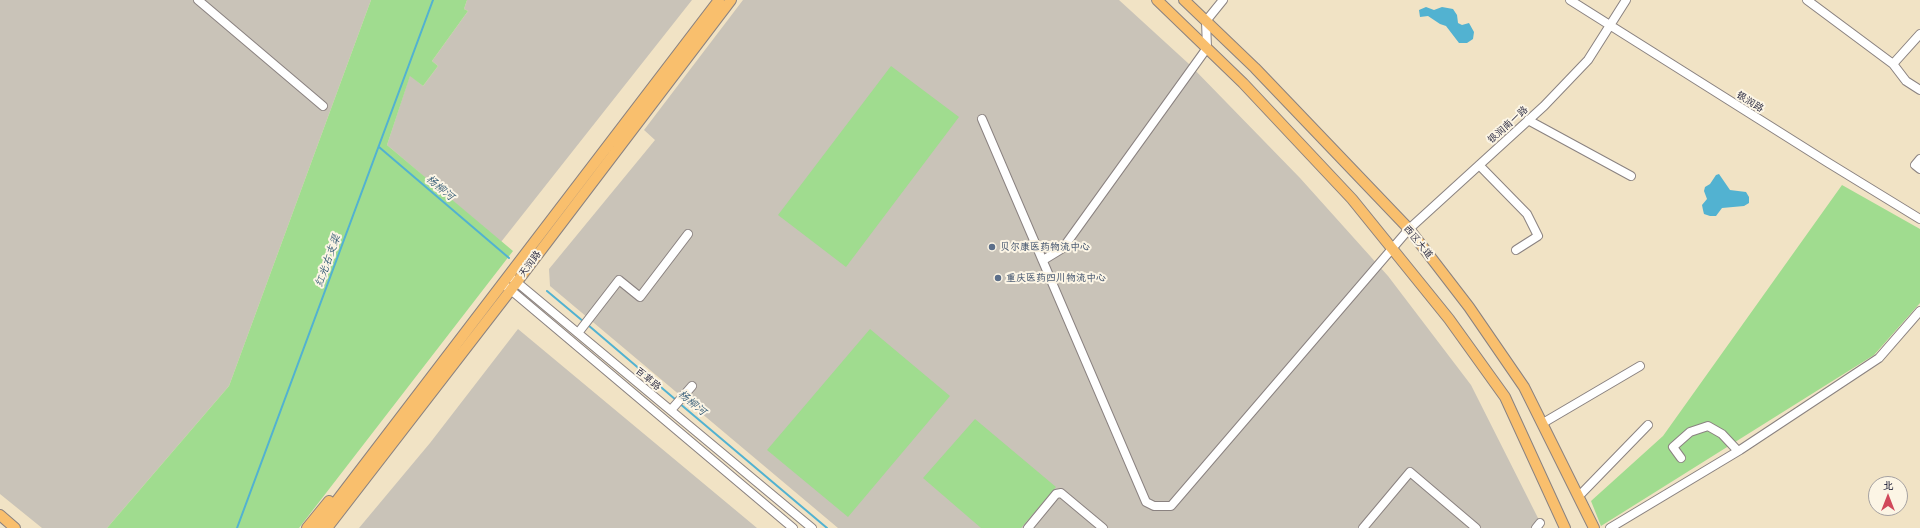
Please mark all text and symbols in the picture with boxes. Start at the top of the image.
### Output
street label: 银润路 [1734,89,1766,115]
street label: 银润南一路 [1485,104,1531,146]
water label: 杨柳河 [423,172,457,204]
street label: 西区大道 [1401,223,1435,261]
water label: 红光右支渠 [312,233,344,289]
place label: 贝尔康医药物流中心 [1000,241,1090,253]
marker: 贝尔康医药物流中心 [987,242,997,252]
street label: 天润路 [516,248,544,280]
place label: 重庆医药四川物流中心 [1006,272,1106,284]
marker: 重庆医药四川物流中心 [993,273,1003,283]
street label: 百草路 [633,365,663,393]
water label: 杨柳河 [675,387,709,419]
north arrow [1868,476,1908,516]
text: 北 [1883,476,1894,493]

